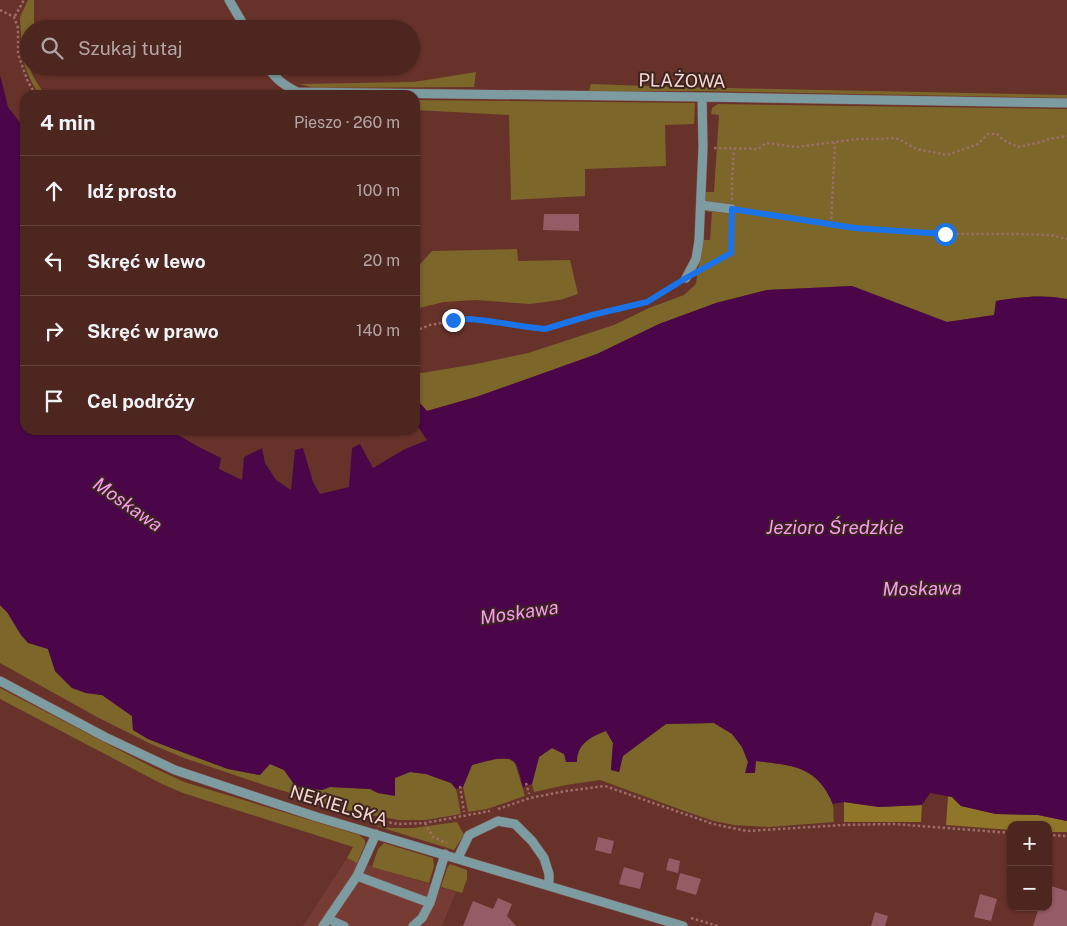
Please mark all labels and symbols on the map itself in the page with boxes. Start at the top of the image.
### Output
street label: PLAŻOWA [638,68,726,92]
route start [934,223,957,246]
route end [442,309,465,332]
water label: Moskawa [89,472,167,536]
water label: Jezioro Średzkie [766,516,904,538]
water label: Moskawa [882,576,962,600]
water label: Moskawa [478,596,560,628]
street label: NEKIELSKA [288,781,391,830]

